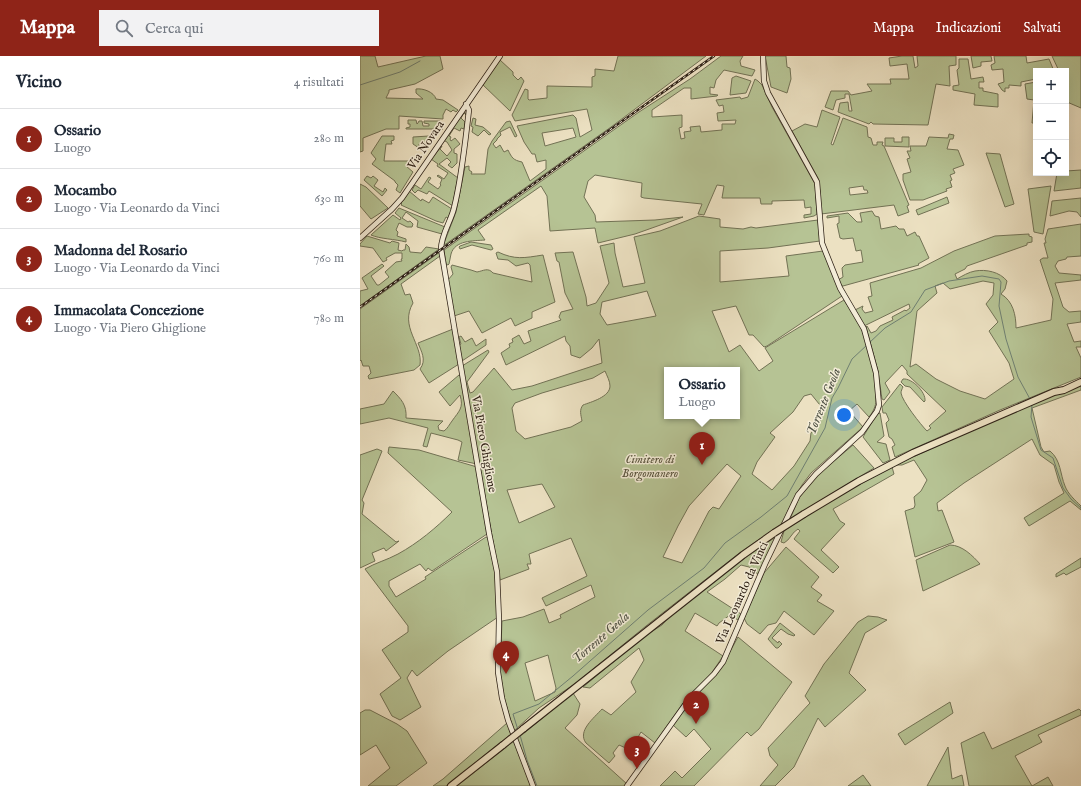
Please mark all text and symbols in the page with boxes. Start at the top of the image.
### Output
search box [99,10,379,46]
text: Mappa [20,16,75,40]
icon: search [113,17,135,39]
text: Cerca qui [145,19,203,38]
text: Mappa [873,19,914,37]
text: Indicazioni [936,19,1001,37]
text: Salvati [1023,19,1061,37]
map controls [1033,68,1069,176]
button: + [1033,68,1069,104]
text: Vicino [16,72,62,93]
text: 4 risultati [294,74,344,91]
button: − [1033,104,1069,140]
street label: Via Novara [404,117,448,173]
text: Ossario [54,121,101,140]
text: 1 [27,130,31,147]
text: 280 m [314,130,344,147]
text: Luogo [54,140,91,157]
button: locate [1033,140,1069,176]
text: Mocambo [54,181,117,200]
text: 2 [26,190,32,207]
text: 630 m [314,190,344,207]
text: Luogo · Via Leonardo da Vinci [54,200,220,217]
text: Madonna del Rosario [54,241,187,260]
text: 3 [27,250,31,267]
text: 760 m [313,250,344,267]
text: Luogo · Via Leonardo da Vinci [54,260,220,277]
text: Immacolata Concezione [54,301,204,320]
text: 4 [26,310,32,327]
text: 780 m [314,310,344,327]
text: Luogo · Via Piero Ghiglione [54,320,206,337]
water label: Torrente Geola [803,366,845,438]
popup [664,367,740,419]
text: Ossario [679,375,726,394]
street label: Via Piero Ghiglione [468,393,500,494]
text: Luogo [679,394,715,411]
your location [834,405,854,425]
pin: 1 [689,432,715,465]
park label: Cimitero di Borgomanero [622,452,678,482]
street label: Via Leonardo da Vinci [712,539,771,648]
water label: Torrente Geola [569,608,633,668]
pin: 4 [493,641,519,674]
pin: 2 [683,691,709,724]
pin: 3 [624,736,650,769]

